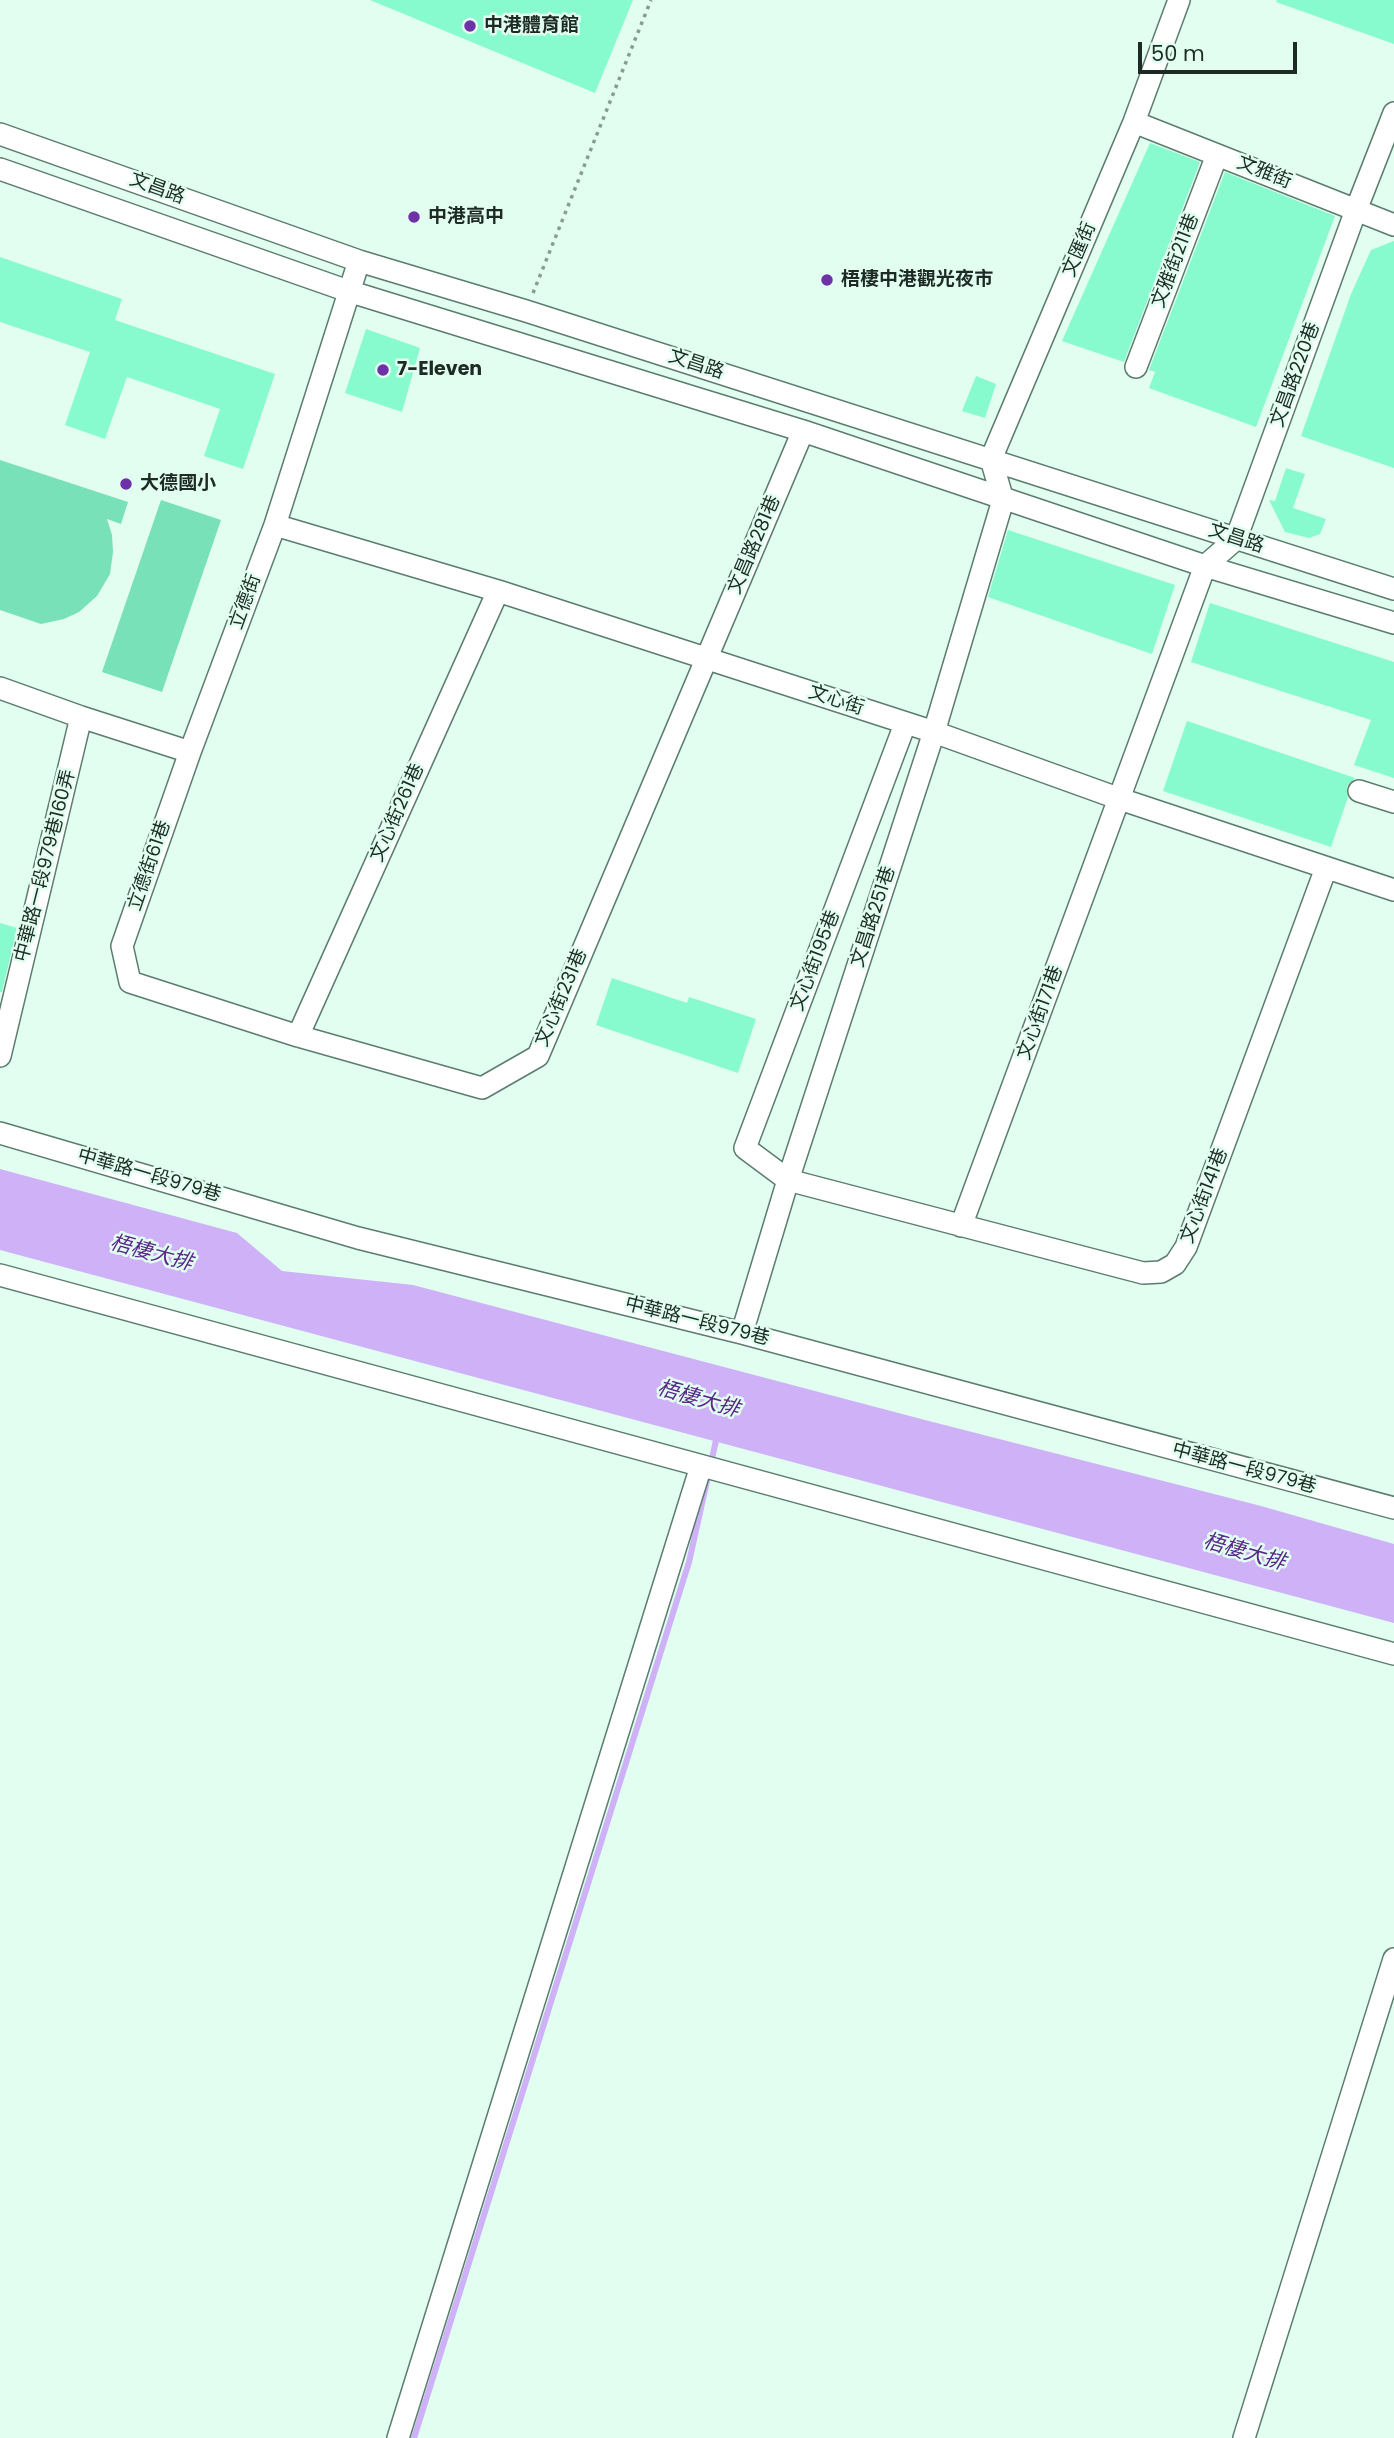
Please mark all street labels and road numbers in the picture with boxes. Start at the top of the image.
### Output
street label: 文雅街 [1233,152,1295,194]
street label: 文昌路 [126,169,188,209]
street label: 文雅街211巷 [1148,211,1204,311]
street label: 文匯街 [1058,219,1102,281]
street label: 文昌路220巷 [1267,320,1325,430]
street label: 文昌路 [665,345,727,385]
street label: 文昌路281巷 [724,492,786,598]
street label: 文昌路 [1205,519,1267,559]
street label: 立德街 [226,571,266,633]
street label: 文心街 [805,681,867,721]
street label: 文心街261巷 [366,760,430,866]
street label: 中華路一段979巷160弄 [11,767,81,965]
street label: 立德街61巷 [124,818,176,914]
street label: 文昌路251巷 [847,864,901,970]
street label: 文心街195巷 [786,907,846,1015]
street label: 文心街231巷 [531,946,593,1050]
street label: 文心街171巷 [1013,963,1069,1063]
street label: 中華路一段979巷 [75,1145,223,1207]
street label: 文心街141巷 [1176,1145,1234,1247]
street label: 中華路一段979巷 [622,1293,772,1351]
street label: 中華路一段979巷 [1169,1439,1319,1499]

